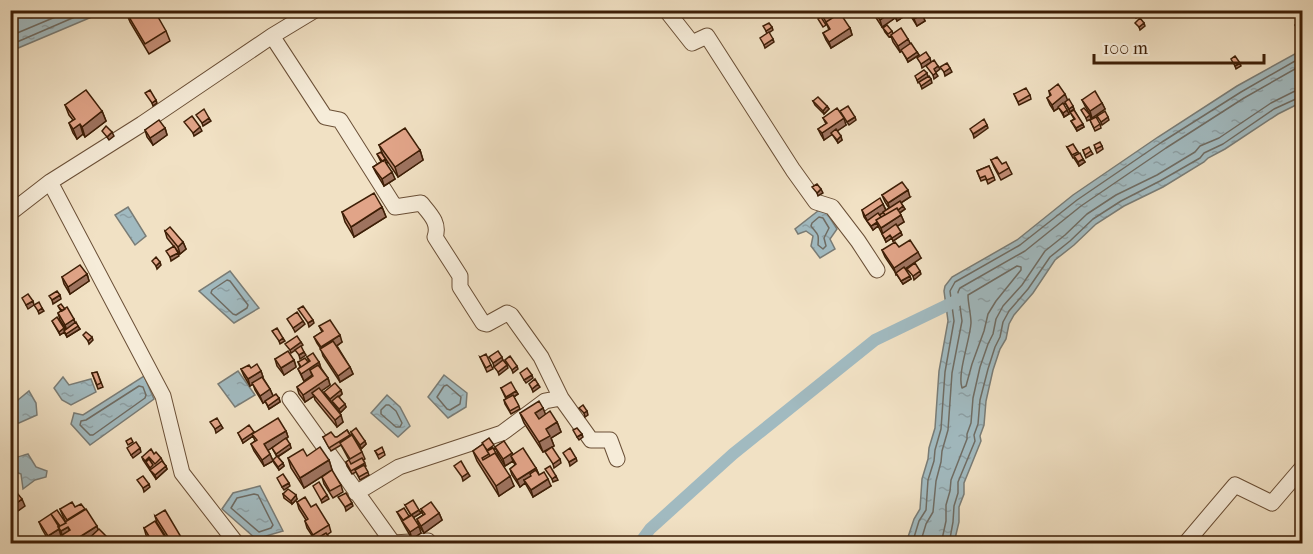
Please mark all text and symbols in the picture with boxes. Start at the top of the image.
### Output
scale bar [1094,27,1264,65]
text: 100 m [1103,38,1148,59]

